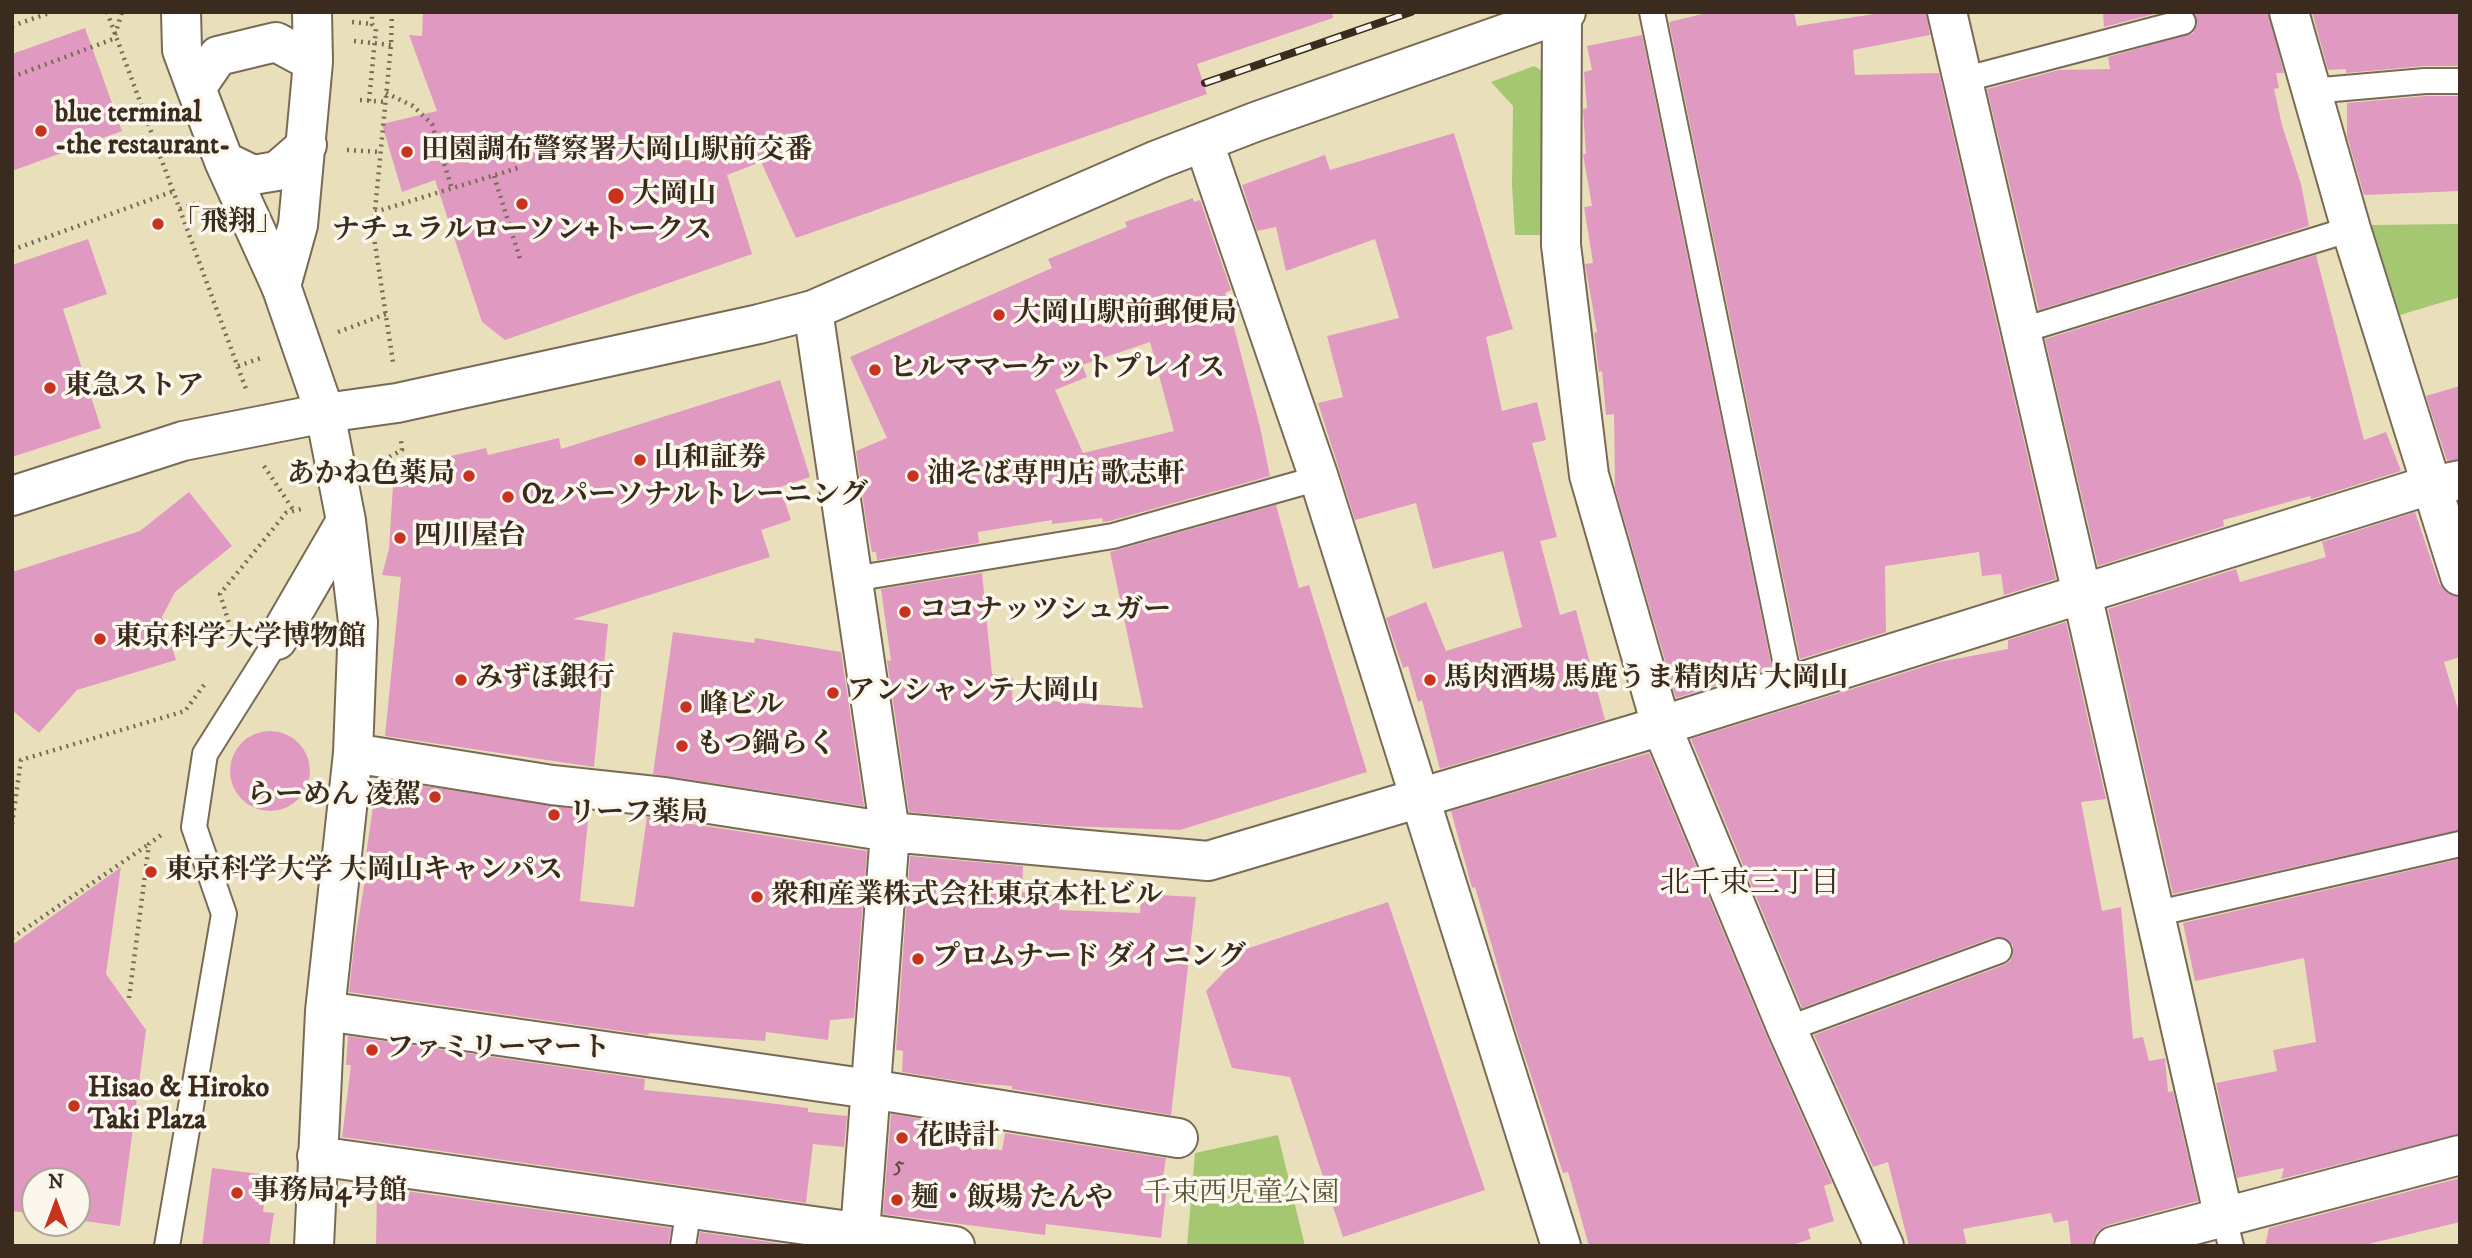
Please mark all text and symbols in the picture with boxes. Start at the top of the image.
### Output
place label: blue terminal -the restaurant- [55,98,230,164]
marker: blue terminal -the restaurant- [33,123,49,139]
place label: 田園調布警察署大岡山駅前交番 [421,135,813,169]
marker: 田園調布警察署大岡山駅前交番 [399,144,415,160]
place label: 大岡山 [632,179,716,213]
marker: 大岡山 [606,186,626,206]
marker: ナチュラルローソン+トークス [514,196,530,212]
place label: 「飛翔」 [172,207,284,241]
place label: ナチュラルローソン+トークス [332,215,712,249]
marker: 「飛翔」 [150,216,166,232]
place label: 大岡山駅前郵便局 [1013,298,1237,332]
marker: 大岡山駅前郵便局 [991,307,1007,323]
place label: ヒルママーケットプレイス [889,353,1225,387]
marker: ヒルママーケットプレイス [867,362,883,378]
place label: 東急ストア [64,371,204,405]
marker: 東急ストア [42,380,58,396]
place label: 山和証券 [654,443,766,477]
marker: 山和証券 [632,452,648,468]
place label: あかね色薬局 [287,459,455,493]
place label: 油そば専門店 歌志軒 [927,459,1185,493]
marker: あかね色薬局 [461,468,477,484]
marker: 油そば専門店 歌志軒 [905,468,921,484]
place label: Oz パーソナルトレーニング [522,480,868,514]
marker: Oz パーソナルトレーニング [500,489,516,505]
place label: 四川屋台 [414,521,526,555]
marker: 四川屋台 [392,530,408,546]
place label: ココナッツシュガー [919,595,1171,629]
marker: ココナッツシュガー [897,604,913,620]
place label: 東京科学大学博物館 [114,622,366,656]
marker: 東京科学大学博物館 [92,631,108,647]
place label: みずほ銀行 [475,663,615,697]
place label: 馬肉酒場 馬鹿うま精肉店 大岡山 [1444,663,1848,697]
marker: みずほ銀行 [453,672,469,688]
marker: 馬肉酒場 馬鹿うま精肉店 大岡山 [1422,672,1438,688]
place label: アンシャンテ大岡山 [847,676,1099,710]
marker: アンシャンテ大岡山 [825,685,841,701]
place label: 峰ビル [700,690,784,724]
marker: 峰ビル [678,699,694,715]
place label: もつ鍋らく [696,729,836,763]
marker: もつ鍋らく [674,738,690,754]
place label: らーめん 凌駕 [247,780,421,814]
marker: らーめん 凌駕 [427,789,443,805]
place label: リーフ薬局 [568,798,708,832]
marker: リーフ薬局 [546,807,562,823]
place label: 東京科学大学 大岡山キャンパス [165,855,563,889]
marker: 東京科学大学 大岡山キャンパス [143,864,159,880]
district label: 北千束三丁目 [1660,868,1840,904]
place label: 衆和産業株式会社東京本社ビル [771,880,1163,914]
marker: 衆和産業株式会社東京本社ビル [749,889,765,905]
place label: プロムナード ダイニング [932,942,1246,976]
marker: プロムナード ダイニング [910,951,926,967]
place label: ファミリーマート [386,1033,610,1067]
marker: ファミリーマート [364,1042,380,1058]
place label: Hisao & Hiroko Taki Plaza [88,1073,269,1139]
marker: Hisao & Hiroko Taki Plaza [66,1098,82,1114]
place label: 花時計 [916,1121,1000,1155]
marker: 花時計 [894,1130,910,1146]
house number: 5 [893,1153,905,1181]
north arrow [21,1167,91,1237]
text: N [48,1171,64,1194]
place label: 事務局4号館 [251,1176,407,1210]
park label: 千束西児童公園 [1143,1178,1339,1212]
place label: 麺・飯場 たんや [911,1183,1113,1217]
marker: 事務局4号館 [229,1185,245,1201]
marker: 麺・飯場 たんや [889,1192,905,1208]

